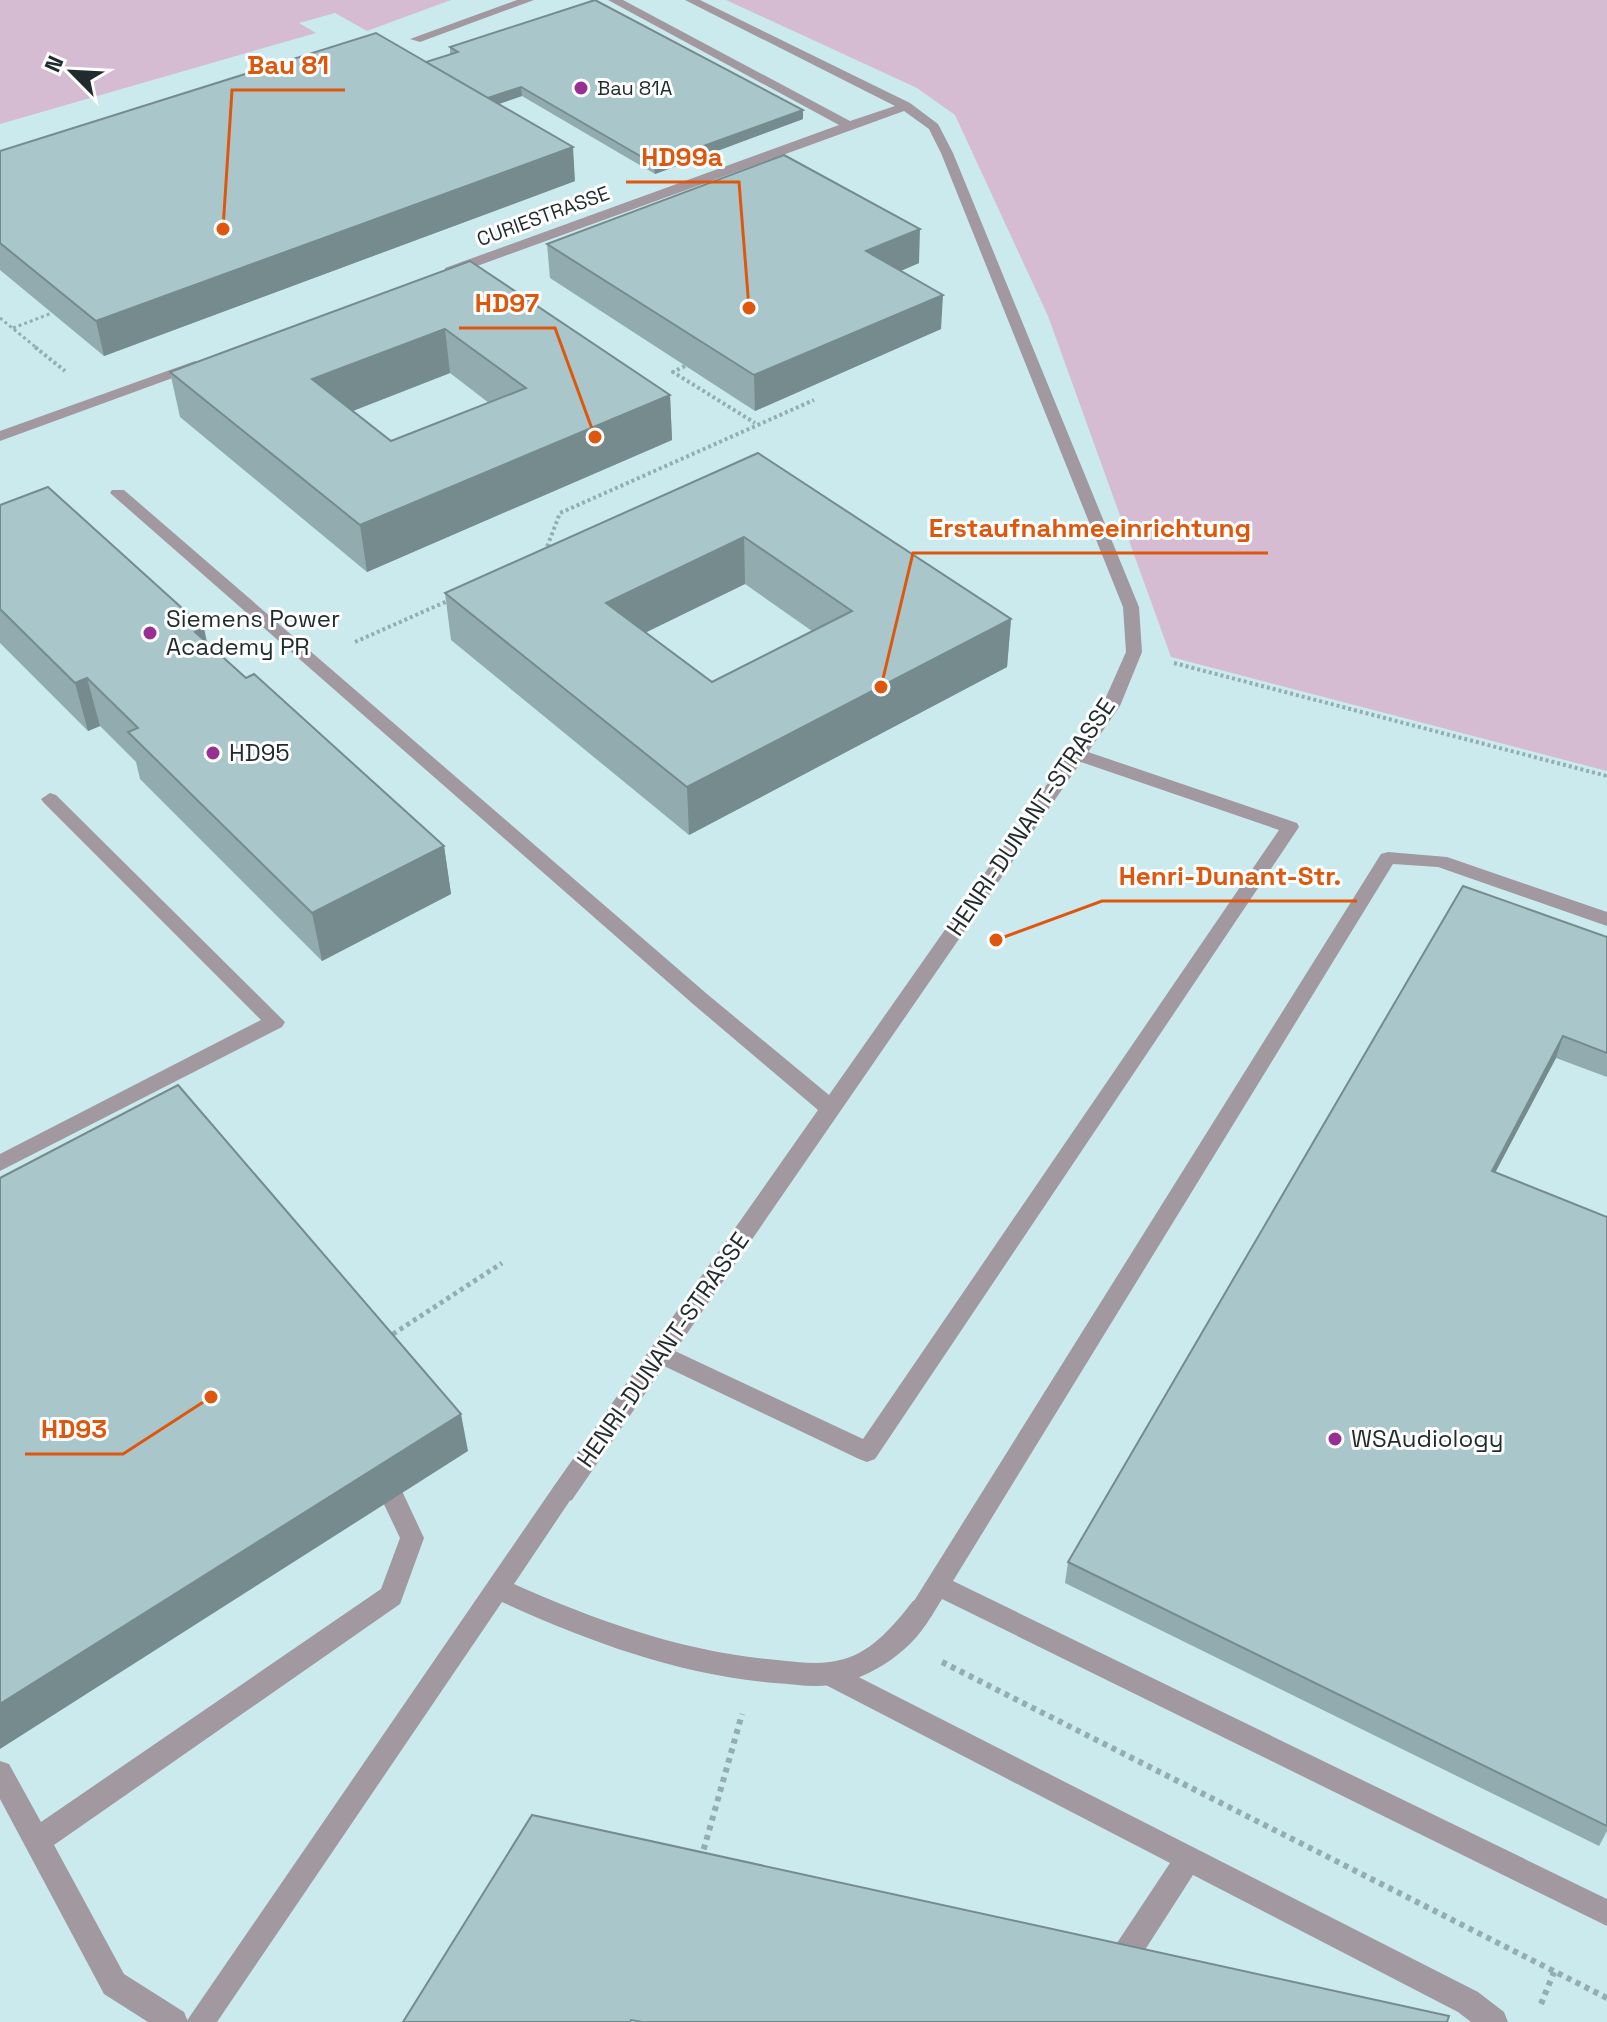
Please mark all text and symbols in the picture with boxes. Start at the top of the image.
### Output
north arrow [32,32,112,112]
callout: Bau 81 [232,40,345,90]
text: Bau 81 [247,48,329,82]
text: N [38,51,70,76]
place label: Bau 81A [597,75,673,101]
marker: Bau 81A [572,79,590,97]
callout: HD99a [626,132,739,182]
text: HD99a [641,140,723,174]
street label: CURIESTRASSE [473,180,613,252]
callout: HD97 [459,278,555,328]
text: HD97 [475,286,539,320]
callout: Erstaufnahmeeinrichtung [913,503,1268,553]
text: Erstaufnahmeeinrichtung [929,511,1251,545]
place label: Siemens Power Academy PR [166,603,340,662]
marker: Siemens Power Academy PR [141,624,159,642]
street label: HENRI-DUNANT-STRASSE [939,692,1122,942]
place label: HD95 [229,737,290,768]
marker: HD95 [204,744,222,762]
callout: Henri-Dunant-Str. [1102,851,1357,901]
text: Henri-Dunant-Str. [1119,859,1341,893]
street label: HENRI-DUNANT-STRASSE [570,1226,756,1473]
callout: HD93 [25,1404,123,1454]
text: HD93 [41,1412,107,1446]
place label: WSAudiology [1351,1423,1503,1454]
marker: WSAudiology [1326,1430,1344,1448]

